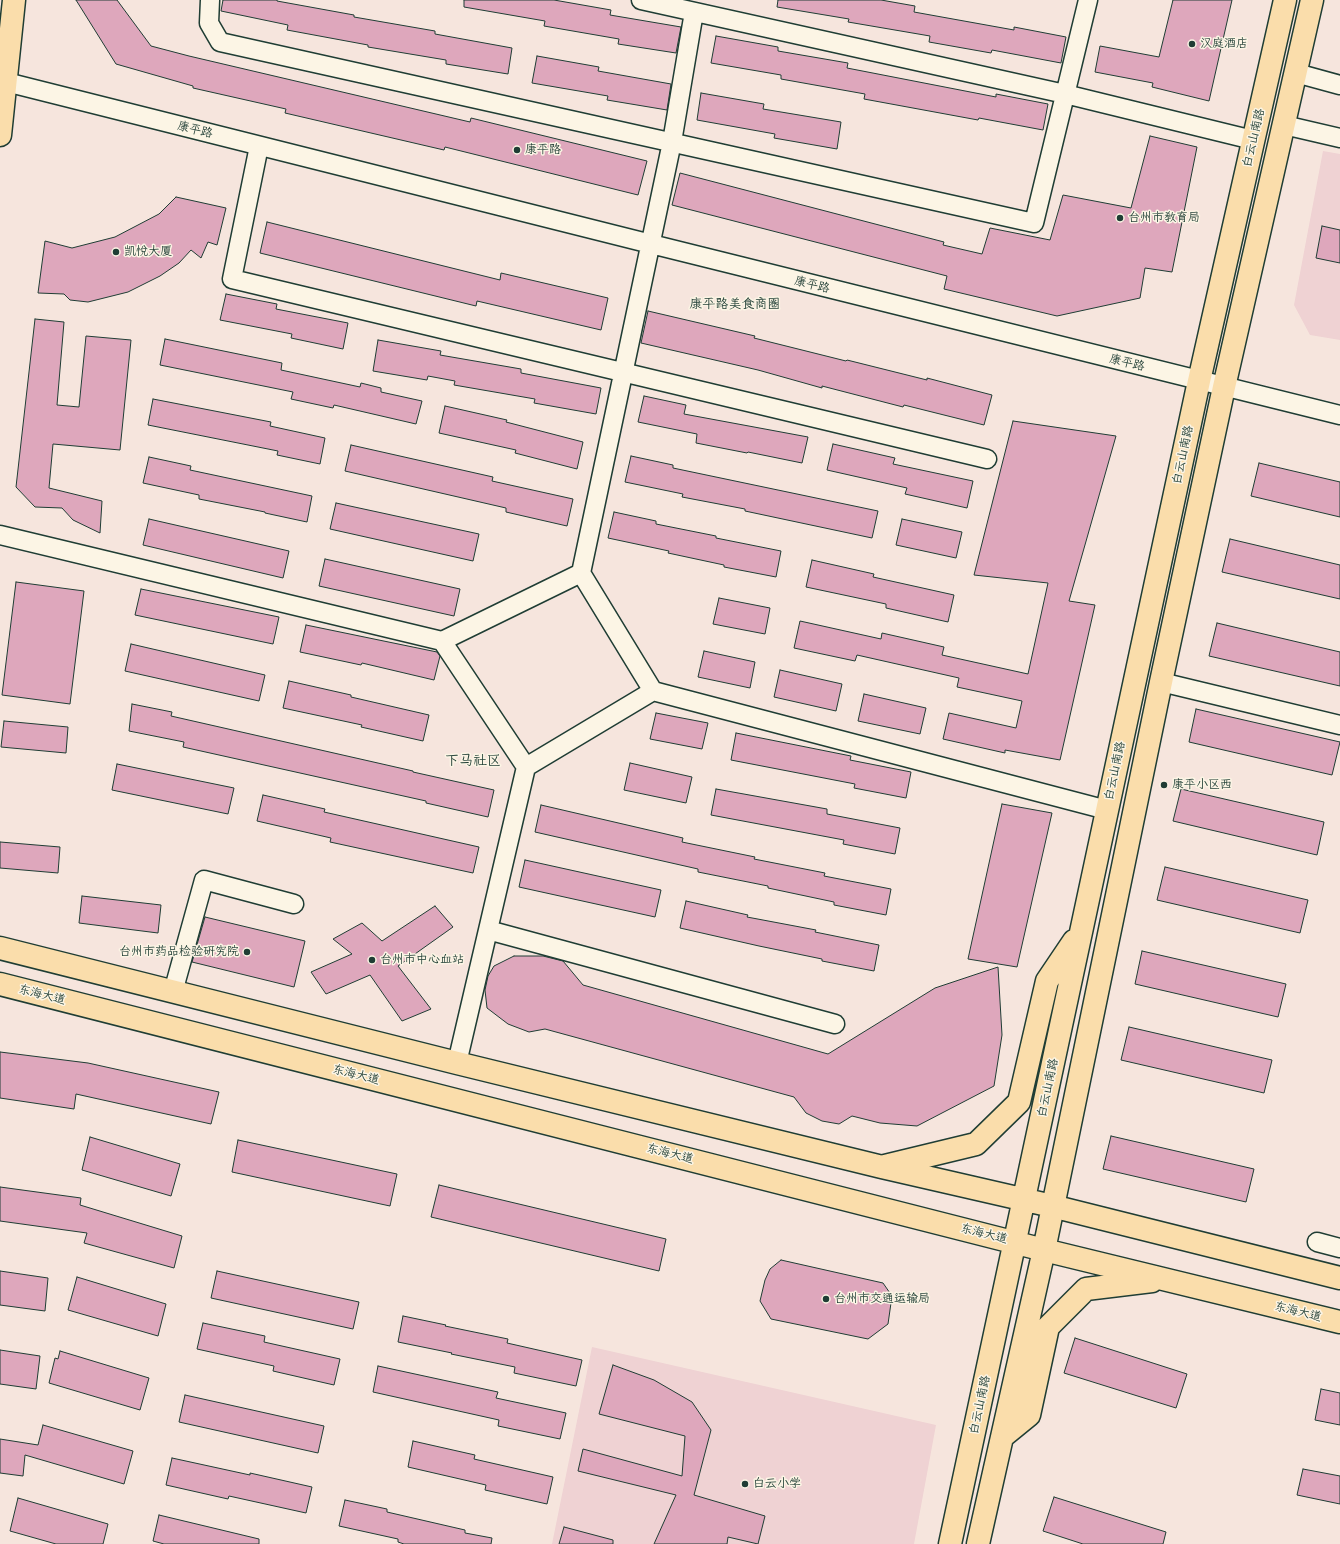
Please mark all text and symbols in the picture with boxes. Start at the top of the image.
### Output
place label: 汉庭酒店 [1200,37,1248,51]
marker: 汉庭酒店 [1187,39,1197,49]
street label: 白云山南路 [1240,107,1268,169]
street label: 康平路 [176,119,214,141]
place label: 康平路 [525,143,561,157]
marker: 康平路 [512,145,522,155]
place label: 台州市教育局 [1128,211,1200,225]
marker: 台州市教育局 [1115,213,1125,223]
place label: 凯悦大厦 [124,245,172,259]
marker: 凯悦大厦 [111,247,121,257]
street label: 康平路 [793,274,831,296]
district label: 康平路美食商圈 [690,297,780,313]
street label: 康平路 [1108,352,1146,374]
street label: 白云山南路 [1170,424,1196,486]
street label: 白云山南路 [1102,740,1128,802]
district label: 下马社区 [445,753,501,769]
place label: 康平小区西 [1172,778,1232,792]
marker: 康平小区西 [1159,780,1169,790]
place label: 台州市药品检验研究院 [119,945,239,959]
marker: 台州市药品检验研究院 [242,947,252,957]
place label: 台州市中心血站 [380,953,464,967]
marker: 台州市中心血站 [367,955,377,965]
street label: 东海大道 [17,982,67,1008]
street label: 白云山南路 [1035,1057,1061,1119]
street label: 东海大道 [331,1062,381,1088]
street label: 东海大道 [645,1141,695,1167]
street label: 东海大道 [959,1221,1009,1247]
place label: 台州市交通运输局 [834,1292,930,1306]
marker: 台州市交通运输局 [821,1294,831,1304]
street label: 东海大道 [1273,1299,1323,1325]
street label: 白云山南路 [967,1374,993,1436]
place label: 白云小学 [753,1477,801,1491]
marker: 白云小学 [740,1479,750,1489]

